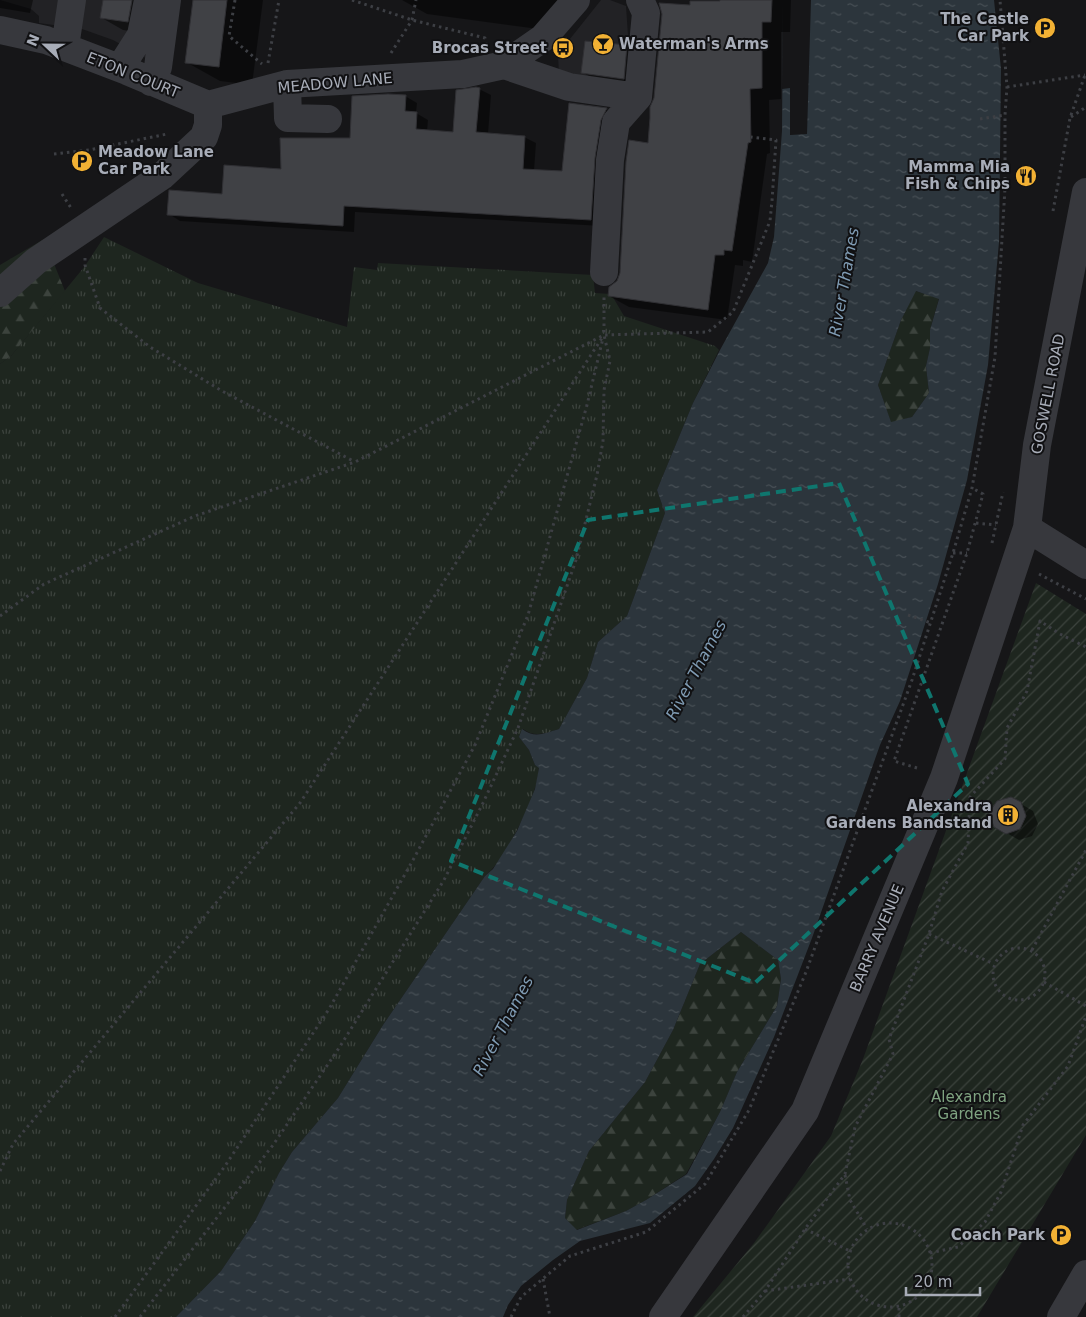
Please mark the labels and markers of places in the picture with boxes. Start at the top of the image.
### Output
place label: The Castle Car Park [940,10,1030,45]
parking icon: The Castle Car Park [1033,16,1057,40]
bar icon: Waterman's Arms [591,32,615,56]
place label: Waterman's Arms [619,35,769,53]
bus stop icon: Brocas Street [551,36,575,60]
place label: Brocas Street [432,39,547,57]
place label: Meadow Lane Car Park [98,143,214,178]
parking icon: Meadow Lane Car Park [70,149,94,173]
place label: Mamma Mia Fish & Chips [905,158,1010,193]
restaurant icon: Mamma Mia Fish & Chips [1014,164,1038,188]
place label: Alexandra Gardens Bandstand [826,797,992,832]
building icon: Alexandra Gardens Bandstand [996,803,1020,827]
parking icon: Coach Park [1049,1223,1073,1247]
place label: Coach Park [951,1226,1046,1244]

